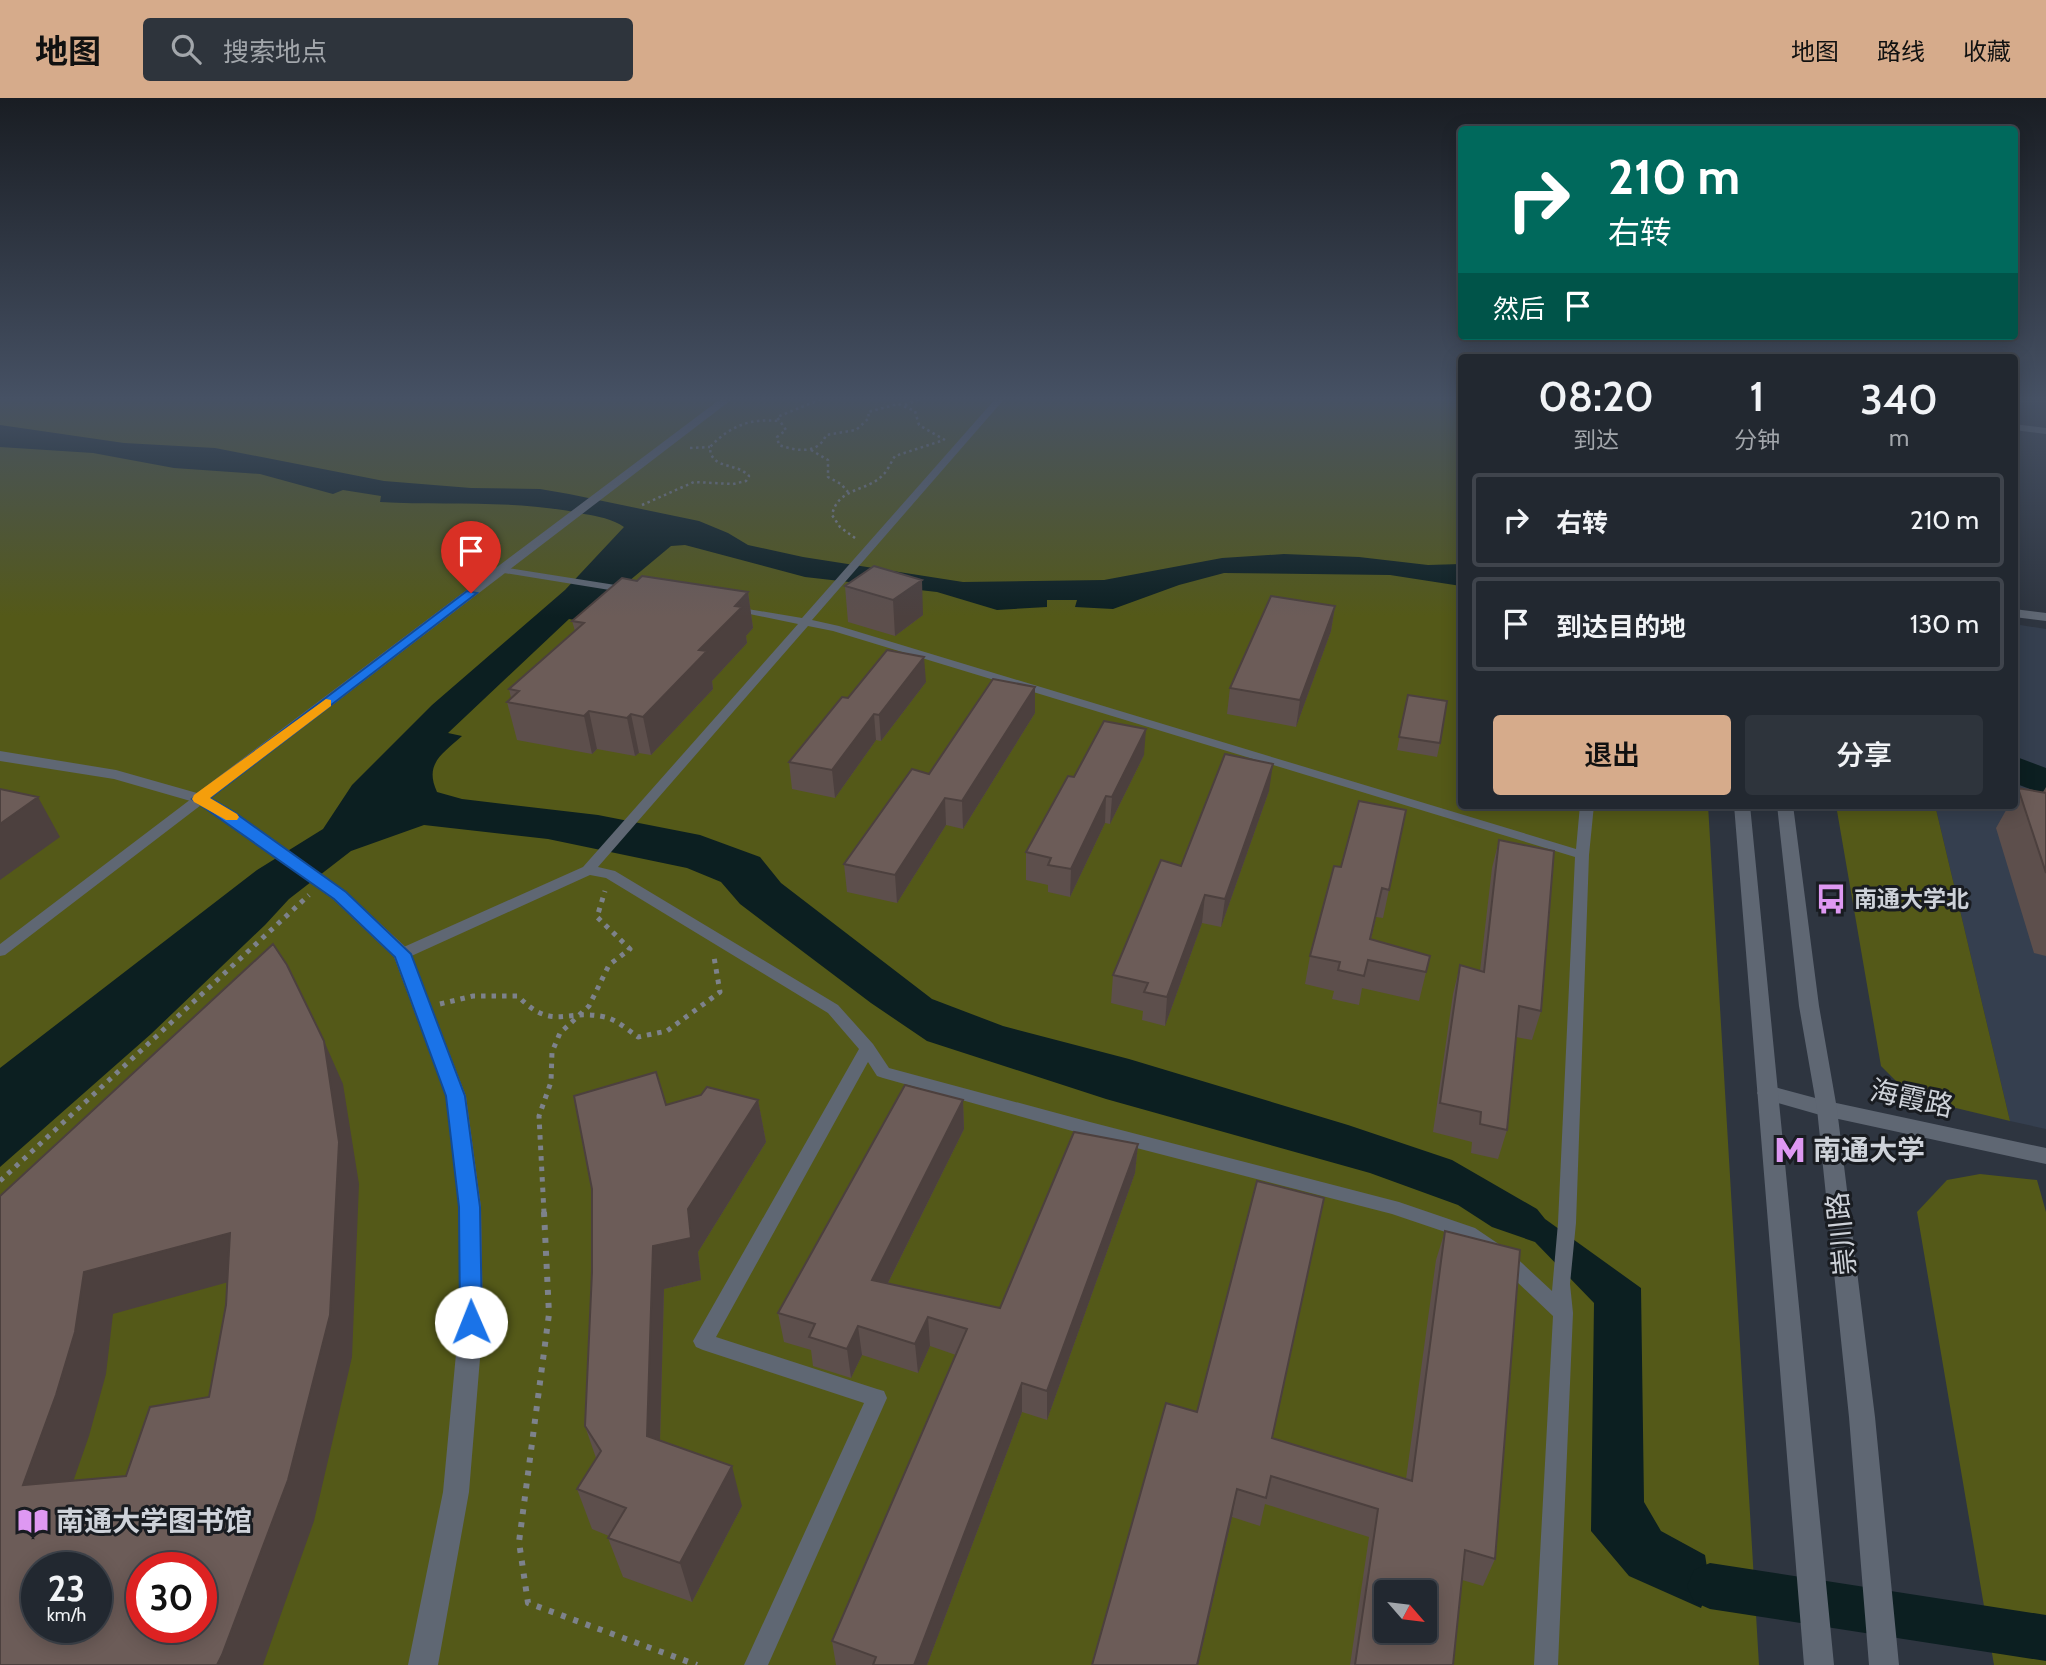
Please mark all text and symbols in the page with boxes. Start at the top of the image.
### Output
search box [143,18,633,81]
icon: search [167,30,205,68]
text: 地图 [35,31,101,71]
text: 搜索地点 [223,36,327,68]
text: 地图 [1791,37,1839,66]
text: 路线 [1877,37,1925,66]
text: 收藏 [1963,37,2011,66]
text: 210 m [1608,147,1740,206]
icon: right [1493,154,1584,245]
text: 右转 [1608,213,1672,252]
icon: arrive [1559,287,1597,325]
text: 然后 [1493,293,1545,325]
text: 08:20 [1538,370,1654,422]
text: 1 [1750,370,1764,422]
text: 340 [1860,373,1938,425]
text: m [1889,424,1909,452]
text: 到达 [1573,426,1619,454]
text: 分钟 [1734,426,1780,454]
icon: right [1497,501,1535,539]
text: 210 m [1910,504,1979,536]
text: 右转 [1556,507,1608,539]
pin [441,521,501,593]
icon: arrive [452,532,490,570]
icon: arrive [1497,605,1535,643]
text: 130 m [1910,608,1979,640]
text: 到达目的地 [1556,611,1686,643]
button: 退出 [1493,715,1731,795]
button: 分享 [1745,715,1983,795]
bus stop icon: 南通大学北 [1814,882,1848,916]
place label: 南通大学北 [1854,885,1969,913]
street label: 海霞路 [1867,1073,1957,1123]
metro station icon: 南通大学 [1773,1133,1807,1167]
place label: 南通大学 [1813,1133,1925,1167]
street label: 崇川路 [1820,1190,1862,1278]
position arrow [434,1285,508,1359]
library icon: 南通大学图书馆 [16,1504,50,1538]
place label: 南通大学图书馆 [56,1504,252,1538]
speed limit sign: 30 [126,1552,217,1643]
text: 23 [48,1567,85,1610]
north arrow [1374,1580,1437,1643]
map controls [1374,1580,1437,1643]
text: km/h [47,1604,86,1626]

